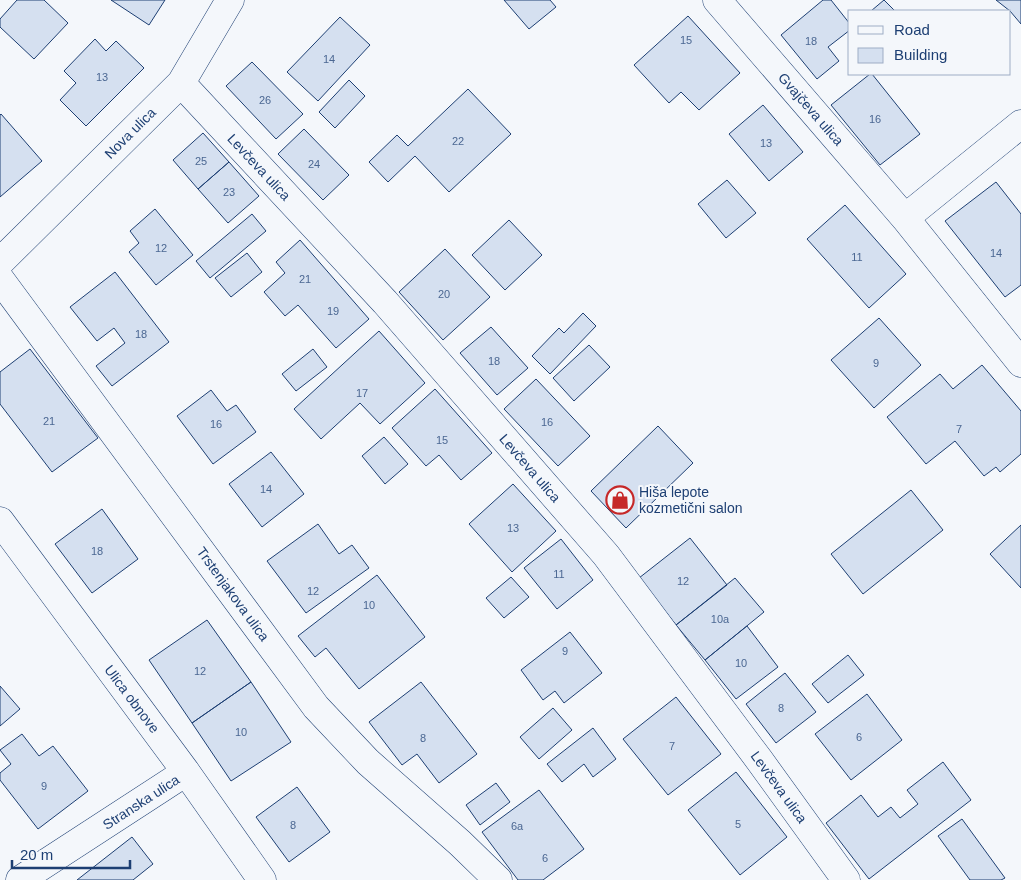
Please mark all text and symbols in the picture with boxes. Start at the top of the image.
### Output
legend [848,10,1011,75]
text: Road [894,21,930,38]
house number: 15 [680,34,692,46]
house number: 18 [805,35,817,47]
text: Building [894,46,947,63]
house number: 14 [323,53,335,65]
street label: Gvajčeva ulica [775,69,847,149]
house number: 13 [96,71,108,83]
house number: 26 [259,94,271,106]
street label: Nova ulica [101,104,159,162]
house number: 16 [869,113,881,125]
street label: Levčeva ulica [224,131,294,204]
house number: 22 [452,135,464,147]
house number: 13 [760,137,772,149]
house number: 25 [195,155,207,167]
house number: 24 [308,158,320,170]
house number: 23 [223,186,235,198]
house number: 12 [155,242,167,254]
house number: 14 [990,247,1002,259]
house number: 11 [851,251,863,263]
house number: 21 [299,273,311,285]
house number: 20 [438,288,450,300]
house number: 19 [327,305,339,317]
house number: 18 [135,328,147,340]
house number: 18 [488,355,500,367]
house number: 9 [873,357,879,369]
house number: 17 [356,387,368,399]
house number: 21 [43,415,55,427]
house number: 16 [541,416,553,428]
house number: 16 [210,418,222,430]
house number: 7 [956,423,962,435]
street label: Levčeva ulica [496,431,564,505]
house number: 15 [436,434,448,446]
house number: 14 [260,483,272,495]
place label: Hiša lepote kozmetični salon [639,484,743,516]
shop icon: Hiša lepote kozmetični salon [605,485,635,515]
house number: 13 [507,522,519,534]
street label: Trstenjakova ulica [194,544,273,644]
house number: 18 [91,545,103,557]
house number: 11 [553,568,565,580]
house number: 12 [677,575,689,587]
house number: 12 [307,585,319,597]
house number: 10 [363,599,375,611]
house number: 10a [711,613,730,625]
house number: 9 [562,645,568,657]
house number: 10 [735,657,747,669]
street label: Ulica obnove [101,662,163,736]
house number: 12 [194,665,206,677]
house number: 8 [778,702,784,714]
house number: 10 [235,726,247,738]
house number: 6 [856,731,862,743]
house number: 8 [420,732,426,744]
house number: 7 [669,740,675,752]
street label: Levčeva ulica [748,748,811,826]
street label: Stranska ulica [100,771,182,833]
house number: 9 [41,780,47,792]
house number: 5 [735,818,741,830]
house number: 8 [290,819,296,831]
house number: 6a [511,820,524,832]
scale bar [12,838,130,870]
text: 20 m [20,846,53,863]
house number: 6 [542,852,548,864]

